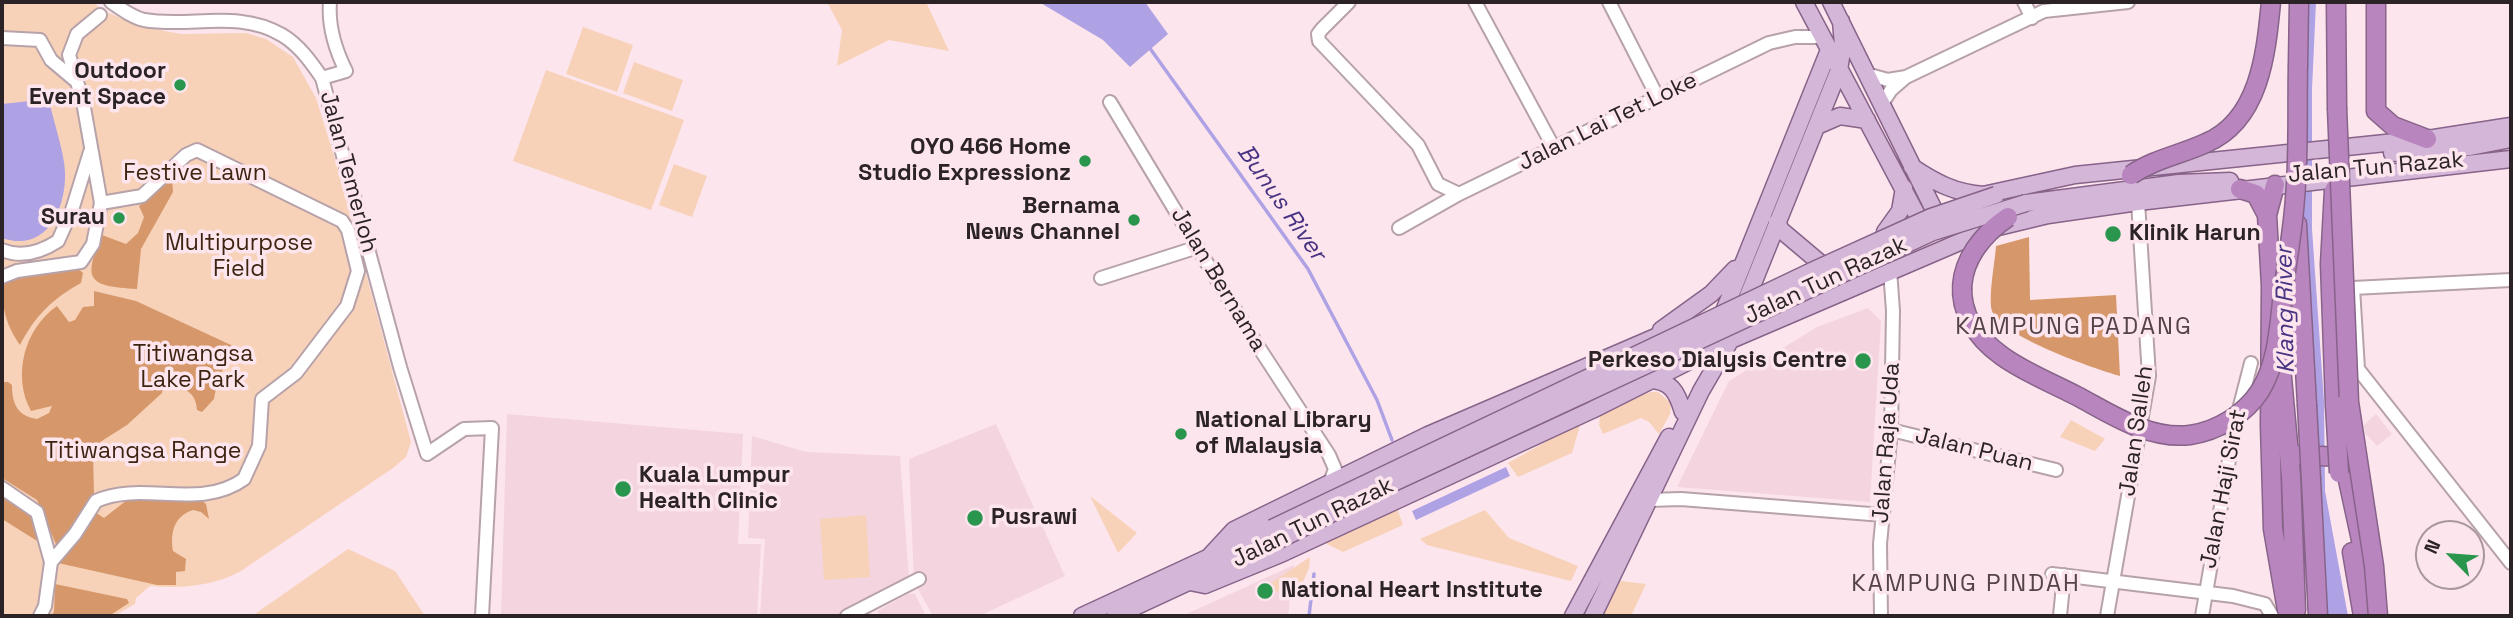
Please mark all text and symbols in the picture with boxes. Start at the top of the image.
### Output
place label: Outdoor Event Space [29,58,166,112]
street label: Jalan Lai Tet Loke [1514,67,1702,177]
marker: Outdoor Event Space [172,77,188,93]
street label: Jalan Temerloh [313,88,383,256]
place label: OYO 466 Home Studio Expressionz [858,134,1071,188]
water label: Bunus River [1230,139,1332,267]
street label: Jalan Tun Razak [2287,147,2465,189]
marker: OYO 466 Home Studio Expressionz [1077,153,1093,169]
park label: Festive Lawn [123,160,267,188]
place label: Bernama News Channel [965,193,1120,247]
street label: Jalan Bernama [1164,203,1272,357]
place label: Surau [41,204,105,232]
marker: Surau [111,210,127,226]
marker: Bernama News Channel [1126,212,1142,228]
place label: Klinik Harun [2129,220,2261,248]
marker: Klinik Harun [2103,224,2123,244]
park label: Multipurpose Field [165,230,313,284]
street label: Jalan Tun Razak [1740,231,1912,331]
water label: Klang River [2270,246,2302,374]
district label: KAMPUNG PADANG [1957,313,2191,341]
park label: Titiwangsa Lake Park [133,341,253,395]
place label: Perkeso Dialysis Centre [1588,347,1847,375]
marker: Perkeso Dialysis Centre [1853,351,1873,371]
street label: Jalan Raja Uda [1868,362,1906,524]
street label: Jalan Salleh [2114,364,2160,498]
place label: National Library of Malaysia [1195,407,1372,461]
street label: Jalan Haji Sirat [2195,407,2253,571]
street label: Jalan Puan [1912,422,2036,478]
marker: National Library of Malaysia [1173,426,1189,442]
park label: Titiwangsa Range [45,438,241,466]
place label: Kuala Lumpur Health Clinic [639,462,790,516]
street label: Jalan Tun Razak [1228,472,1398,574]
marker: Kuala Lumpur Health Clinic [613,479,633,499]
place label: Pusrawi [991,504,1077,532]
marker: Pusrawi [965,508,985,528]
north arrow [2415,520,2485,590]
text: N [2418,536,2446,558]
district label: KAMPUNG PINDAH [1853,570,2079,598]
place label: National Heart Institute [1281,577,1543,605]
marker: National Heart Institute [1255,581,1275,601]

